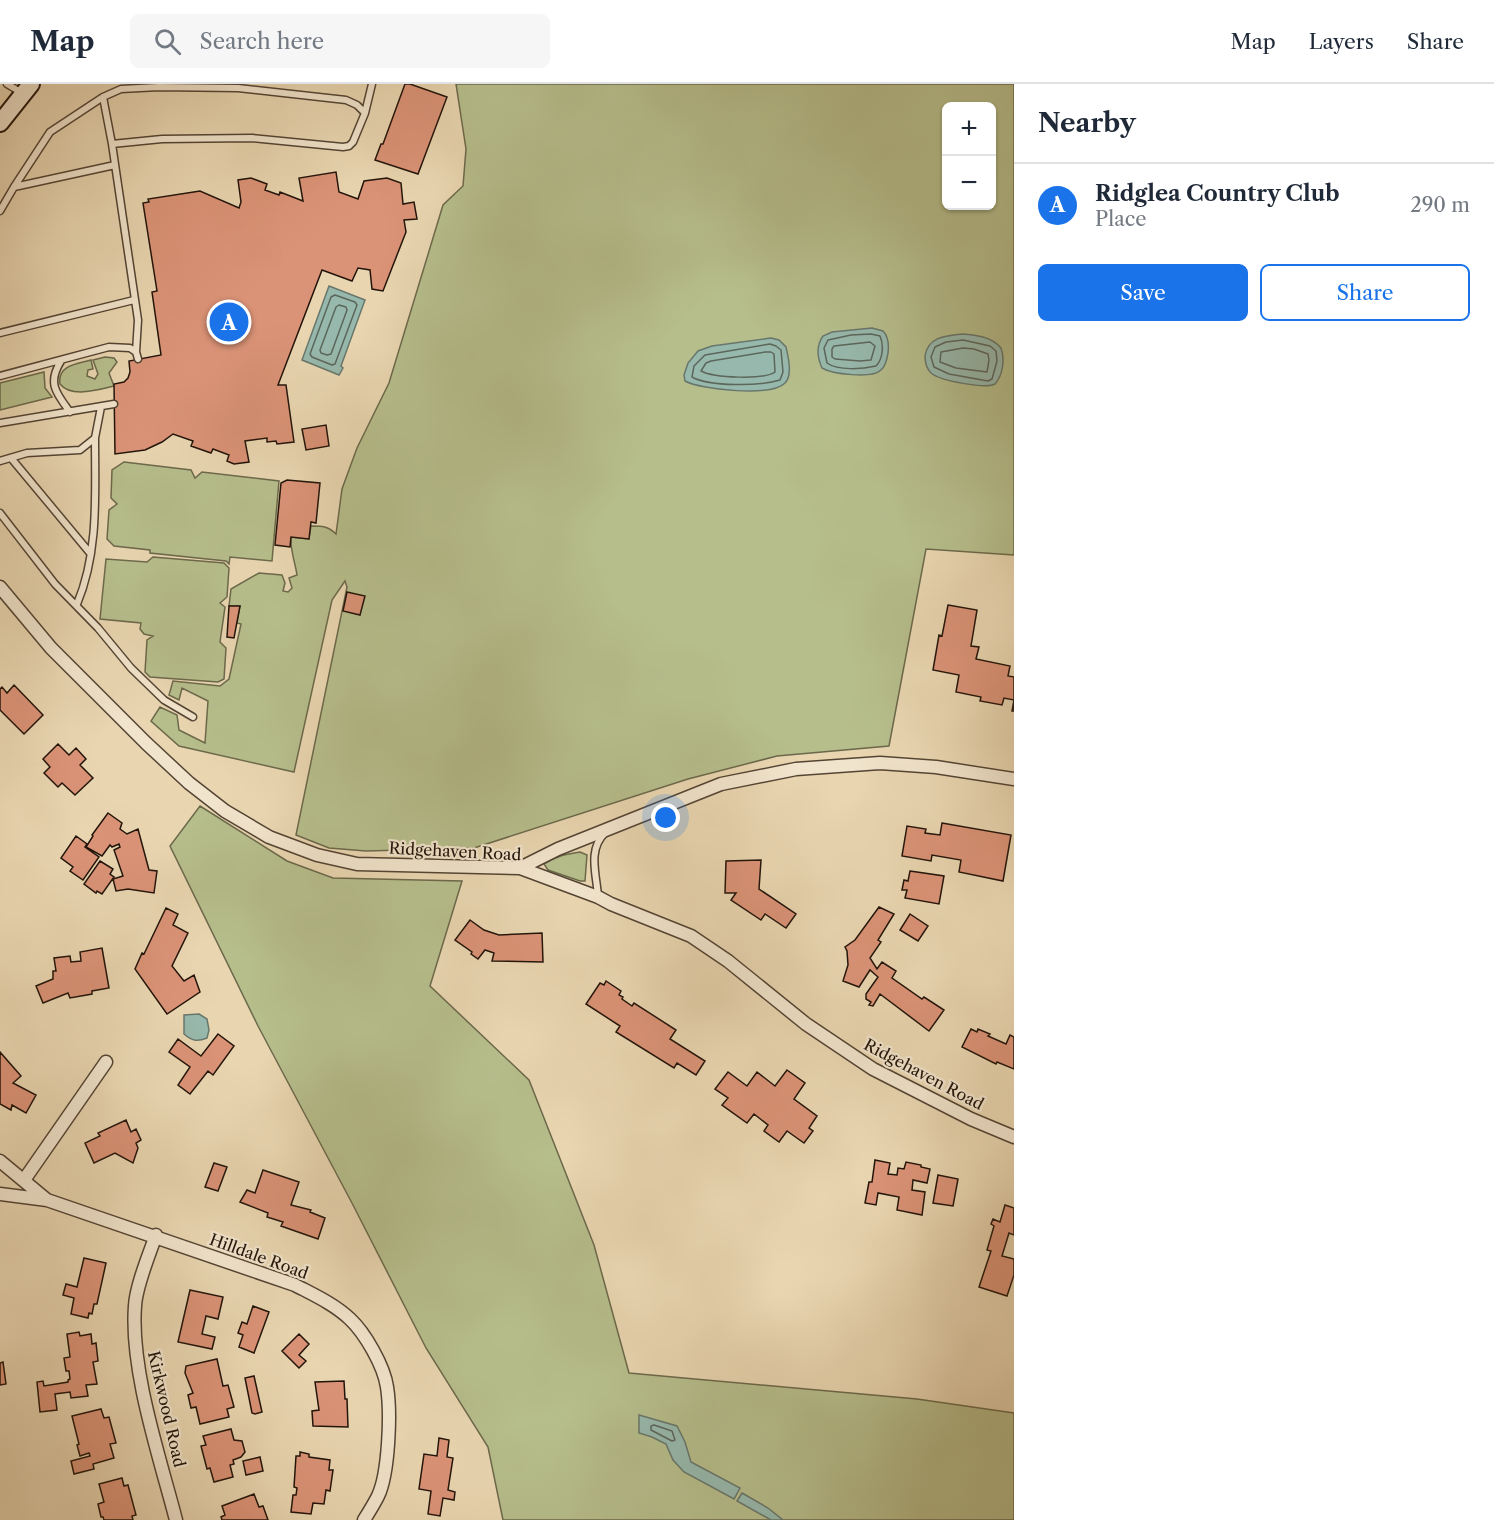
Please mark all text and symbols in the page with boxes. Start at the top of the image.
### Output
search box [130,14,550,68]
text: Map [30,24,94,58]
icon: search [151,25,184,58]
text: Search here [199,28,324,55]
text: Map [1231,29,1276,54]
text: Layers [1309,29,1374,54]
text: Share [1407,29,1464,54]
map controls [942,102,996,210]
button: + [942,102,996,156]
text: Nearby [1038,107,1136,139]
button: − [942,156,996,210]
text: Ridglea Country Club [1095,180,1340,207]
text: A [1050,193,1065,217]
text: 290 m [1410,193,1470,217]
text: Place [1095,207,1146,231]
button: Save [1038,264,1248,321]
button: Share [1260,264,1470,321]
pin: A [210,300,248,344]
your location [651,803,680,832]
street label: Ridgehaven Road [388,838,522,864]
street label: Ridgehaven Road [861,1034,987,1114]
street label: Hilldale Road [207,1229,311,1283]
street label: Kirkwood Road [144,1349,190,1469]

